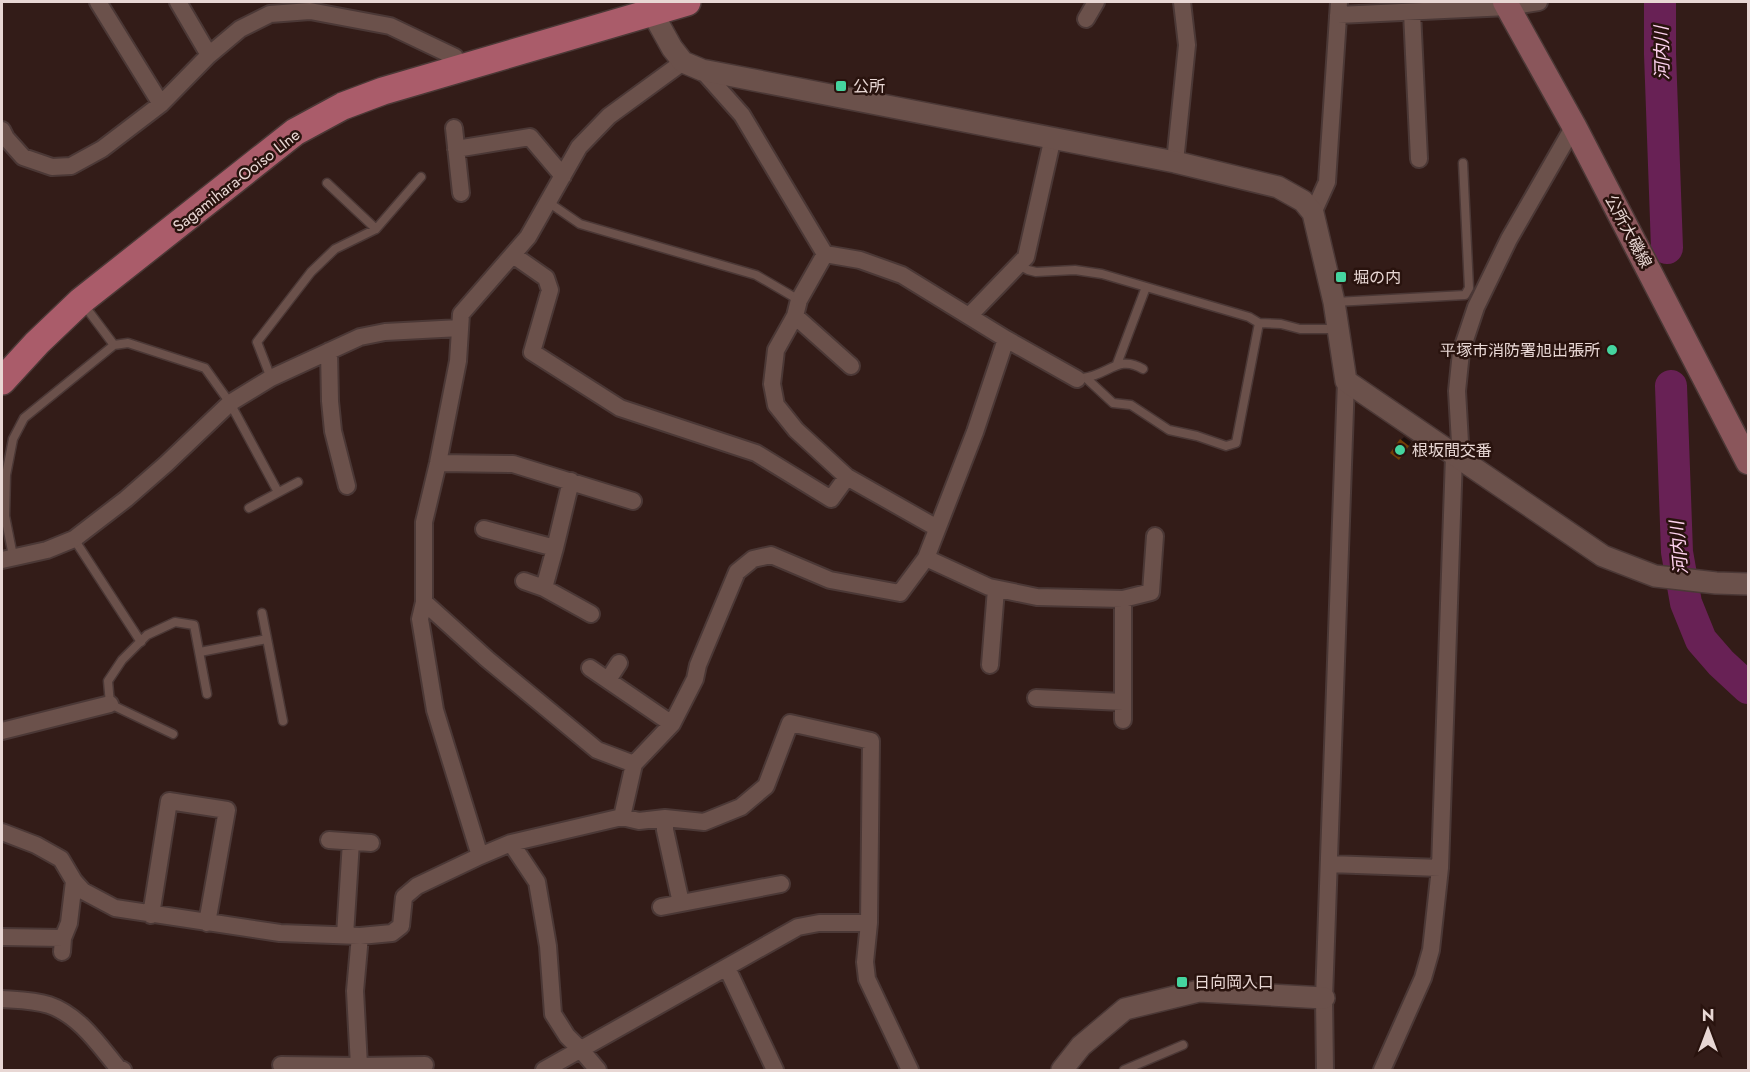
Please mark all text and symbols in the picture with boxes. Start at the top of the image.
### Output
water label: 河内川 [1648,24,1675,80]
place label: 公所 [853,75,885,98]
marker: 公所 [834,79,848,93]
street label: Sagamihara-Ooiso LIne [168,123,305,237]
street label: 公所大磯線 [1600,191,1657,272]
place label: 堀の内 [1353,266,1401,289]
marker: 堀の内 [1334,270,1348,284]
place label: 平塚市消防署旭出張所 [1440,339,1600,362]
marker: 平塚市消防署旭出張所 [1605,343,1619,357]
place label: 根坂間交番 [1412,439,1492,462]
marker: 根坂間交番 [1393,443,1407,457]
water label: 河内川 [1664,518,1694,576]
place label: 日向岡入口 [1194,971,1274,994]
marker: 日向岡入口 [1175,975,1189,989]
north arrow [1678,1000,1738,1060]
text: N [1702,1004,1714,1027]

